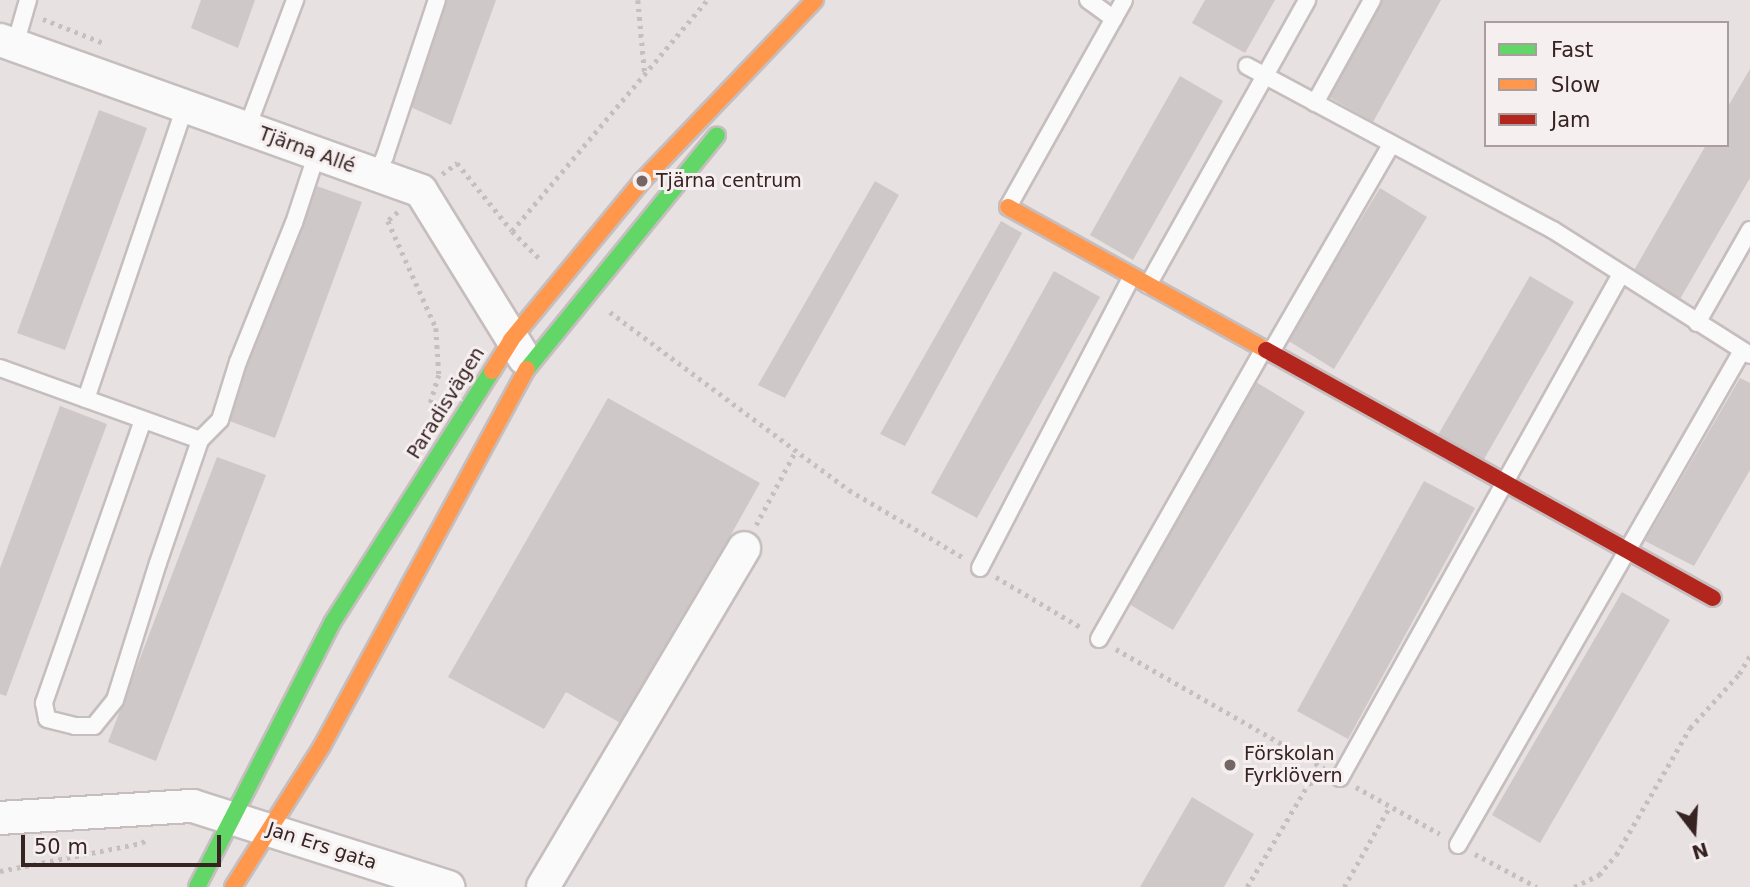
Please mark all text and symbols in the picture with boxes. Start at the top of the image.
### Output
legend [1484,21,1729,147]
text: Fast [1551,38,1593,62]
text: Slow [1551,73,1600,97]
text: Jam [1551,108,1591,132]
street label: Tjärna Allé [256,122,358,178]
place label: Tjärna centrum [656,170,802,192]
marker: Tjärna centrum [634,173,650,189]
street label: Paradisvägen [403,343,489,463]
place label: Förskolan Fyrklövern [1244,743,1343,787]
marker: Förskolan Fyrklövern [1222,757,1238,773]
north arrow [1659,796,1729,866]
street label: Jan Ers gata [264,818,380,874]
scale bar [24,820,224,864]
text: 50 m [34,835,88,859]
text: N [1689,838,1711,864]

